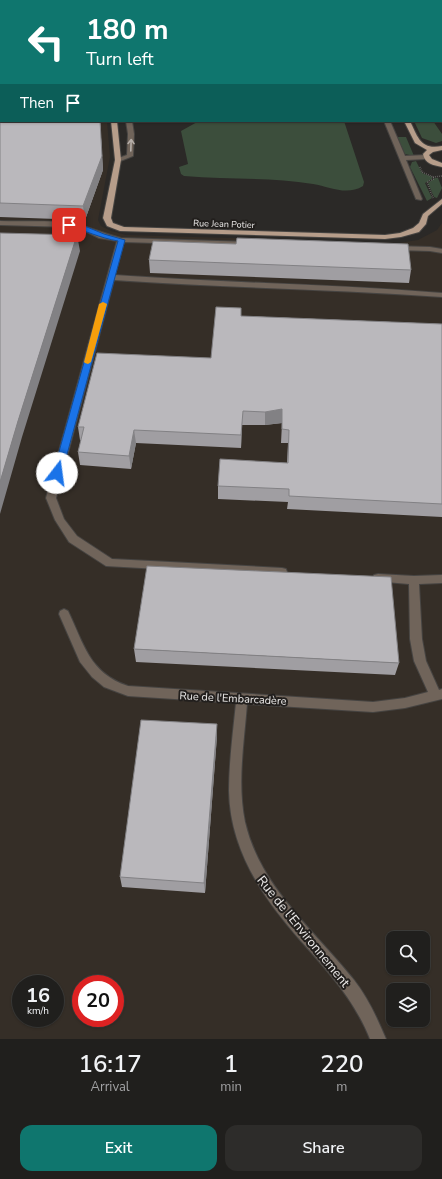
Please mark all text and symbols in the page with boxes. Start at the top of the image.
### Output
text: 180 m [86,11,169,49]
icon: left [20,16,72,68]
text: Turn left [86,47,154,71]
icon: arrive [62,92,84,114]
text: Then [20,93,54,113]
one-way arrow [127,139,135,152]
pin [52,208,86,242]
icon: arrive [58,214,80,236]
street label: Rue Jean Potier [193,217,256,231]
position arrow [36,452,78,494]
street label: Rue de l'Embarcadère [179,688,287,709]
street label: Rue de l'Environnement [253,872,354,991]
map controls [386,931,430,1027]
button: search [386,931,430,975]
speed limit sign: 20 [72,975,124,1027]
text: 16 [26,982,50,1009]
button: layers [386,983,430,1027]
text: km/h [27,1004,49,1018]
text: 16:17 [78,1048,142,1080]
text: 1 [224,1048,238,1080]
text: 220 [320,1048,363,1080]
text: Arrival [91,1078,130,1096]
text: min [220,1078,242,1096]
text: m [336,1078,347,1096]
button: Exit [20,1125,217,1171]
button: Share [225,1125,422,1171]

